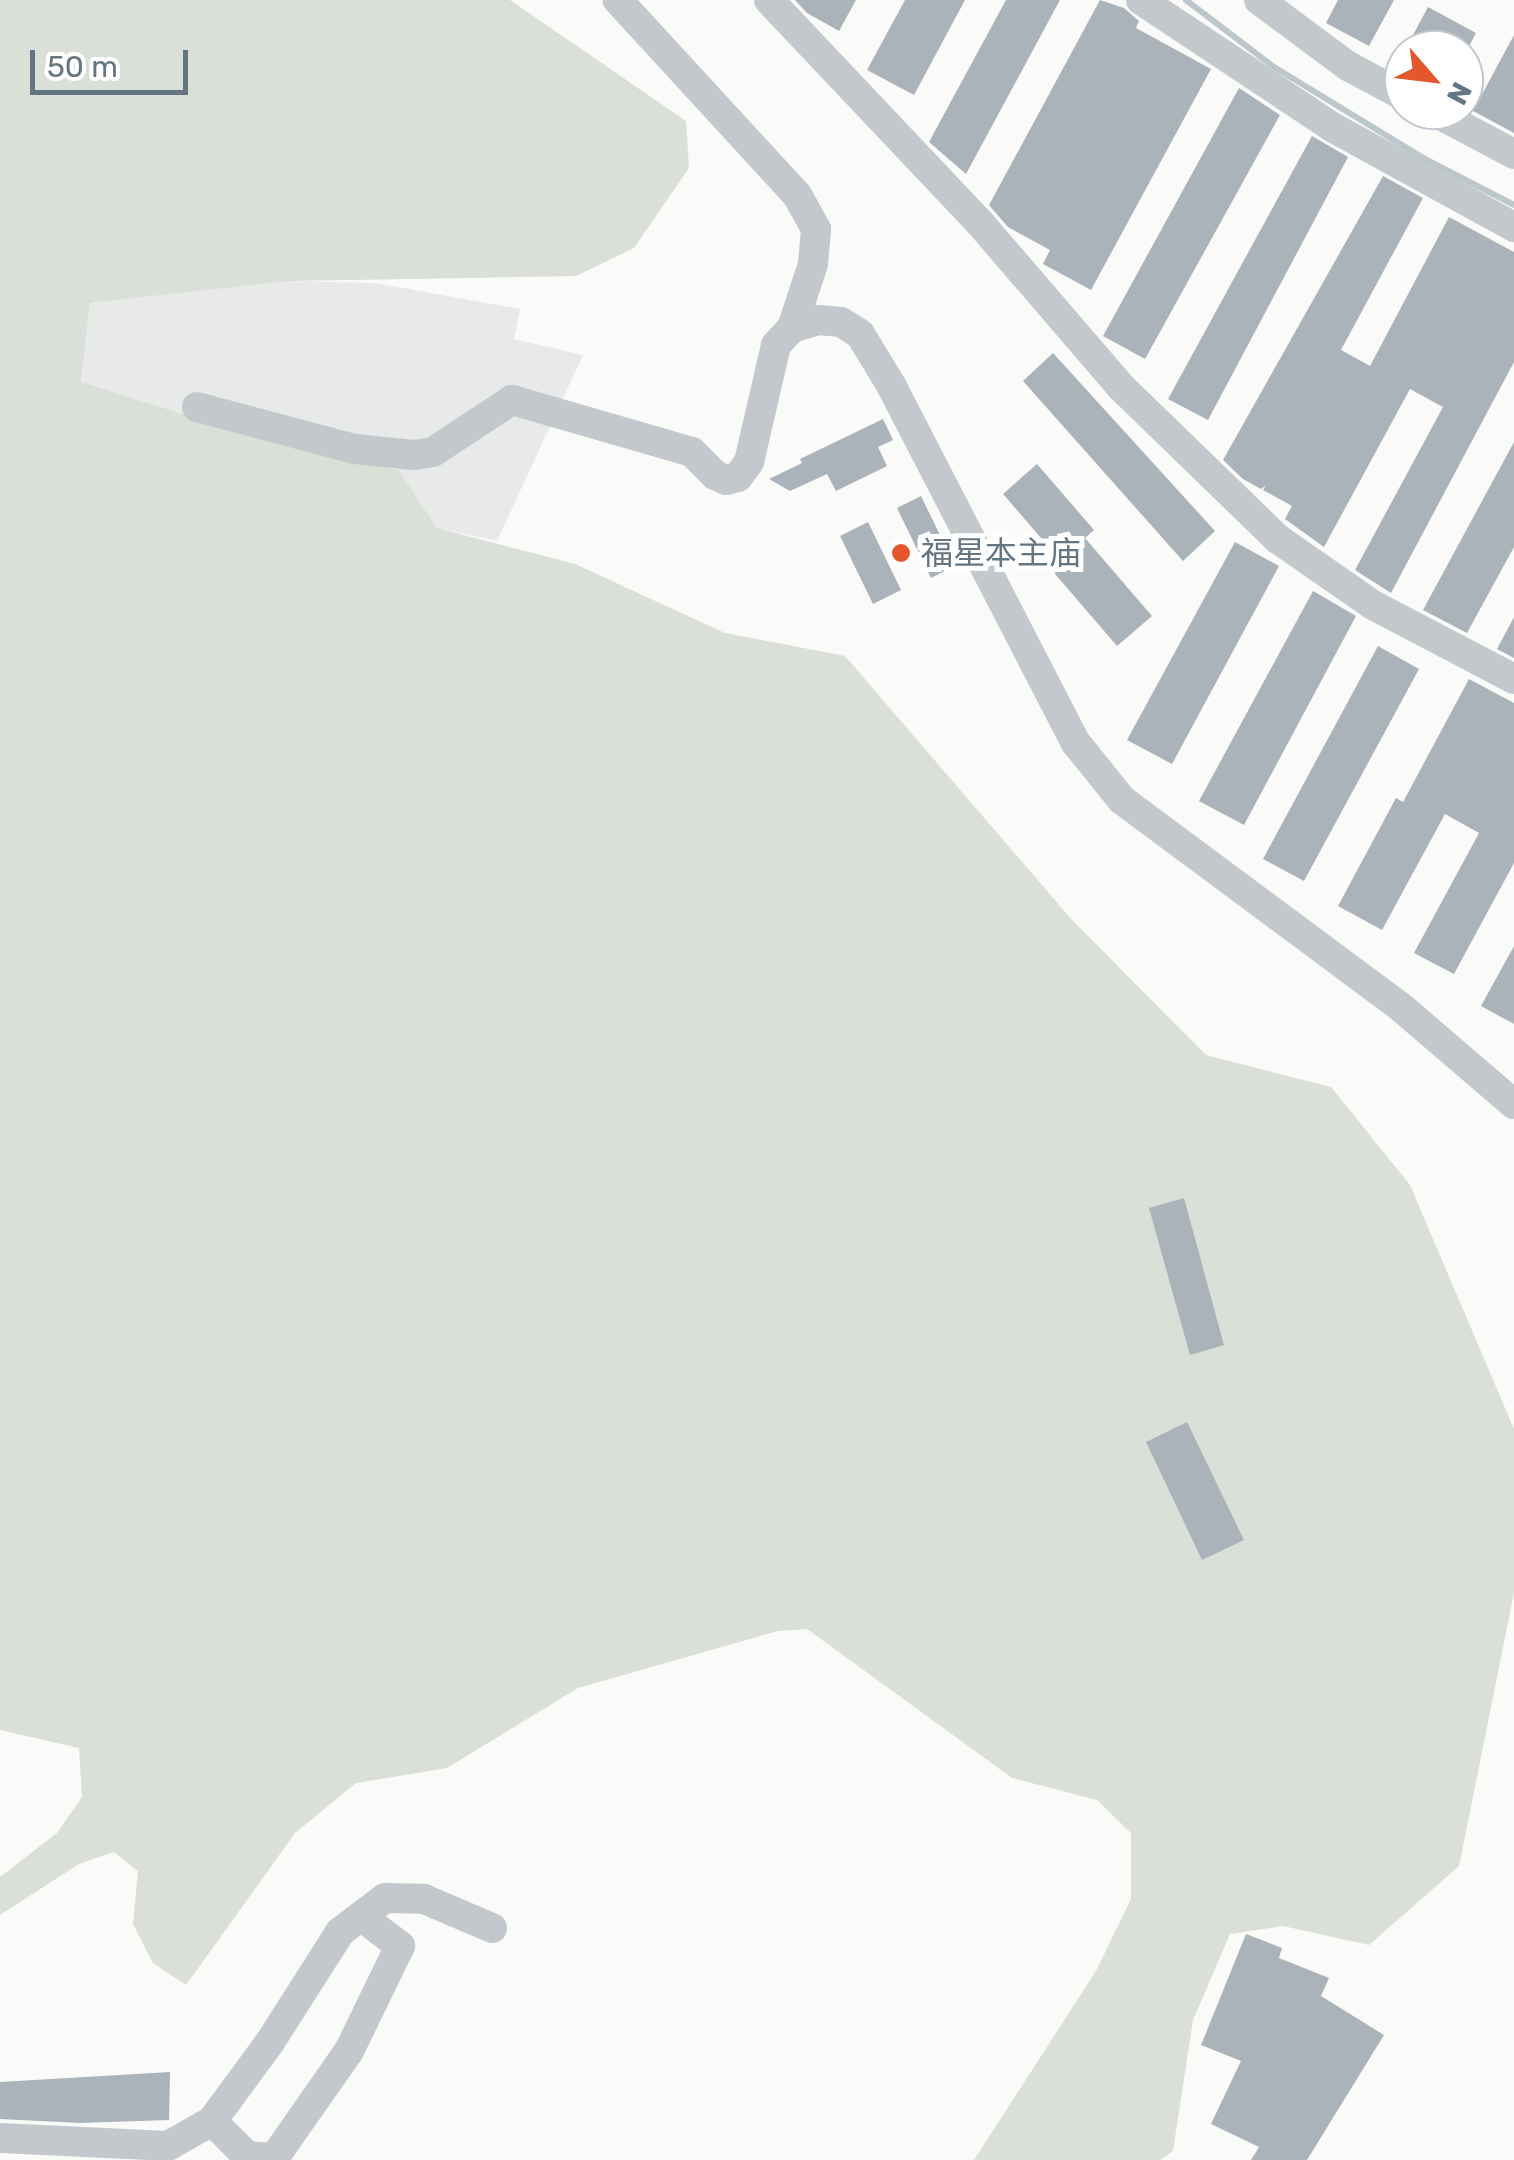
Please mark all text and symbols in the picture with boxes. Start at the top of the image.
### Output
scale bar [35,30,192,92]
north arrow [1384,30,1484,130]
text: 50 m [47,49,118,85]
text: N [1440,77,1478,110]
place label: 福星本主庙 [921,534,1081,572]
marker: 福星本主庙 [890,542,912,564]

